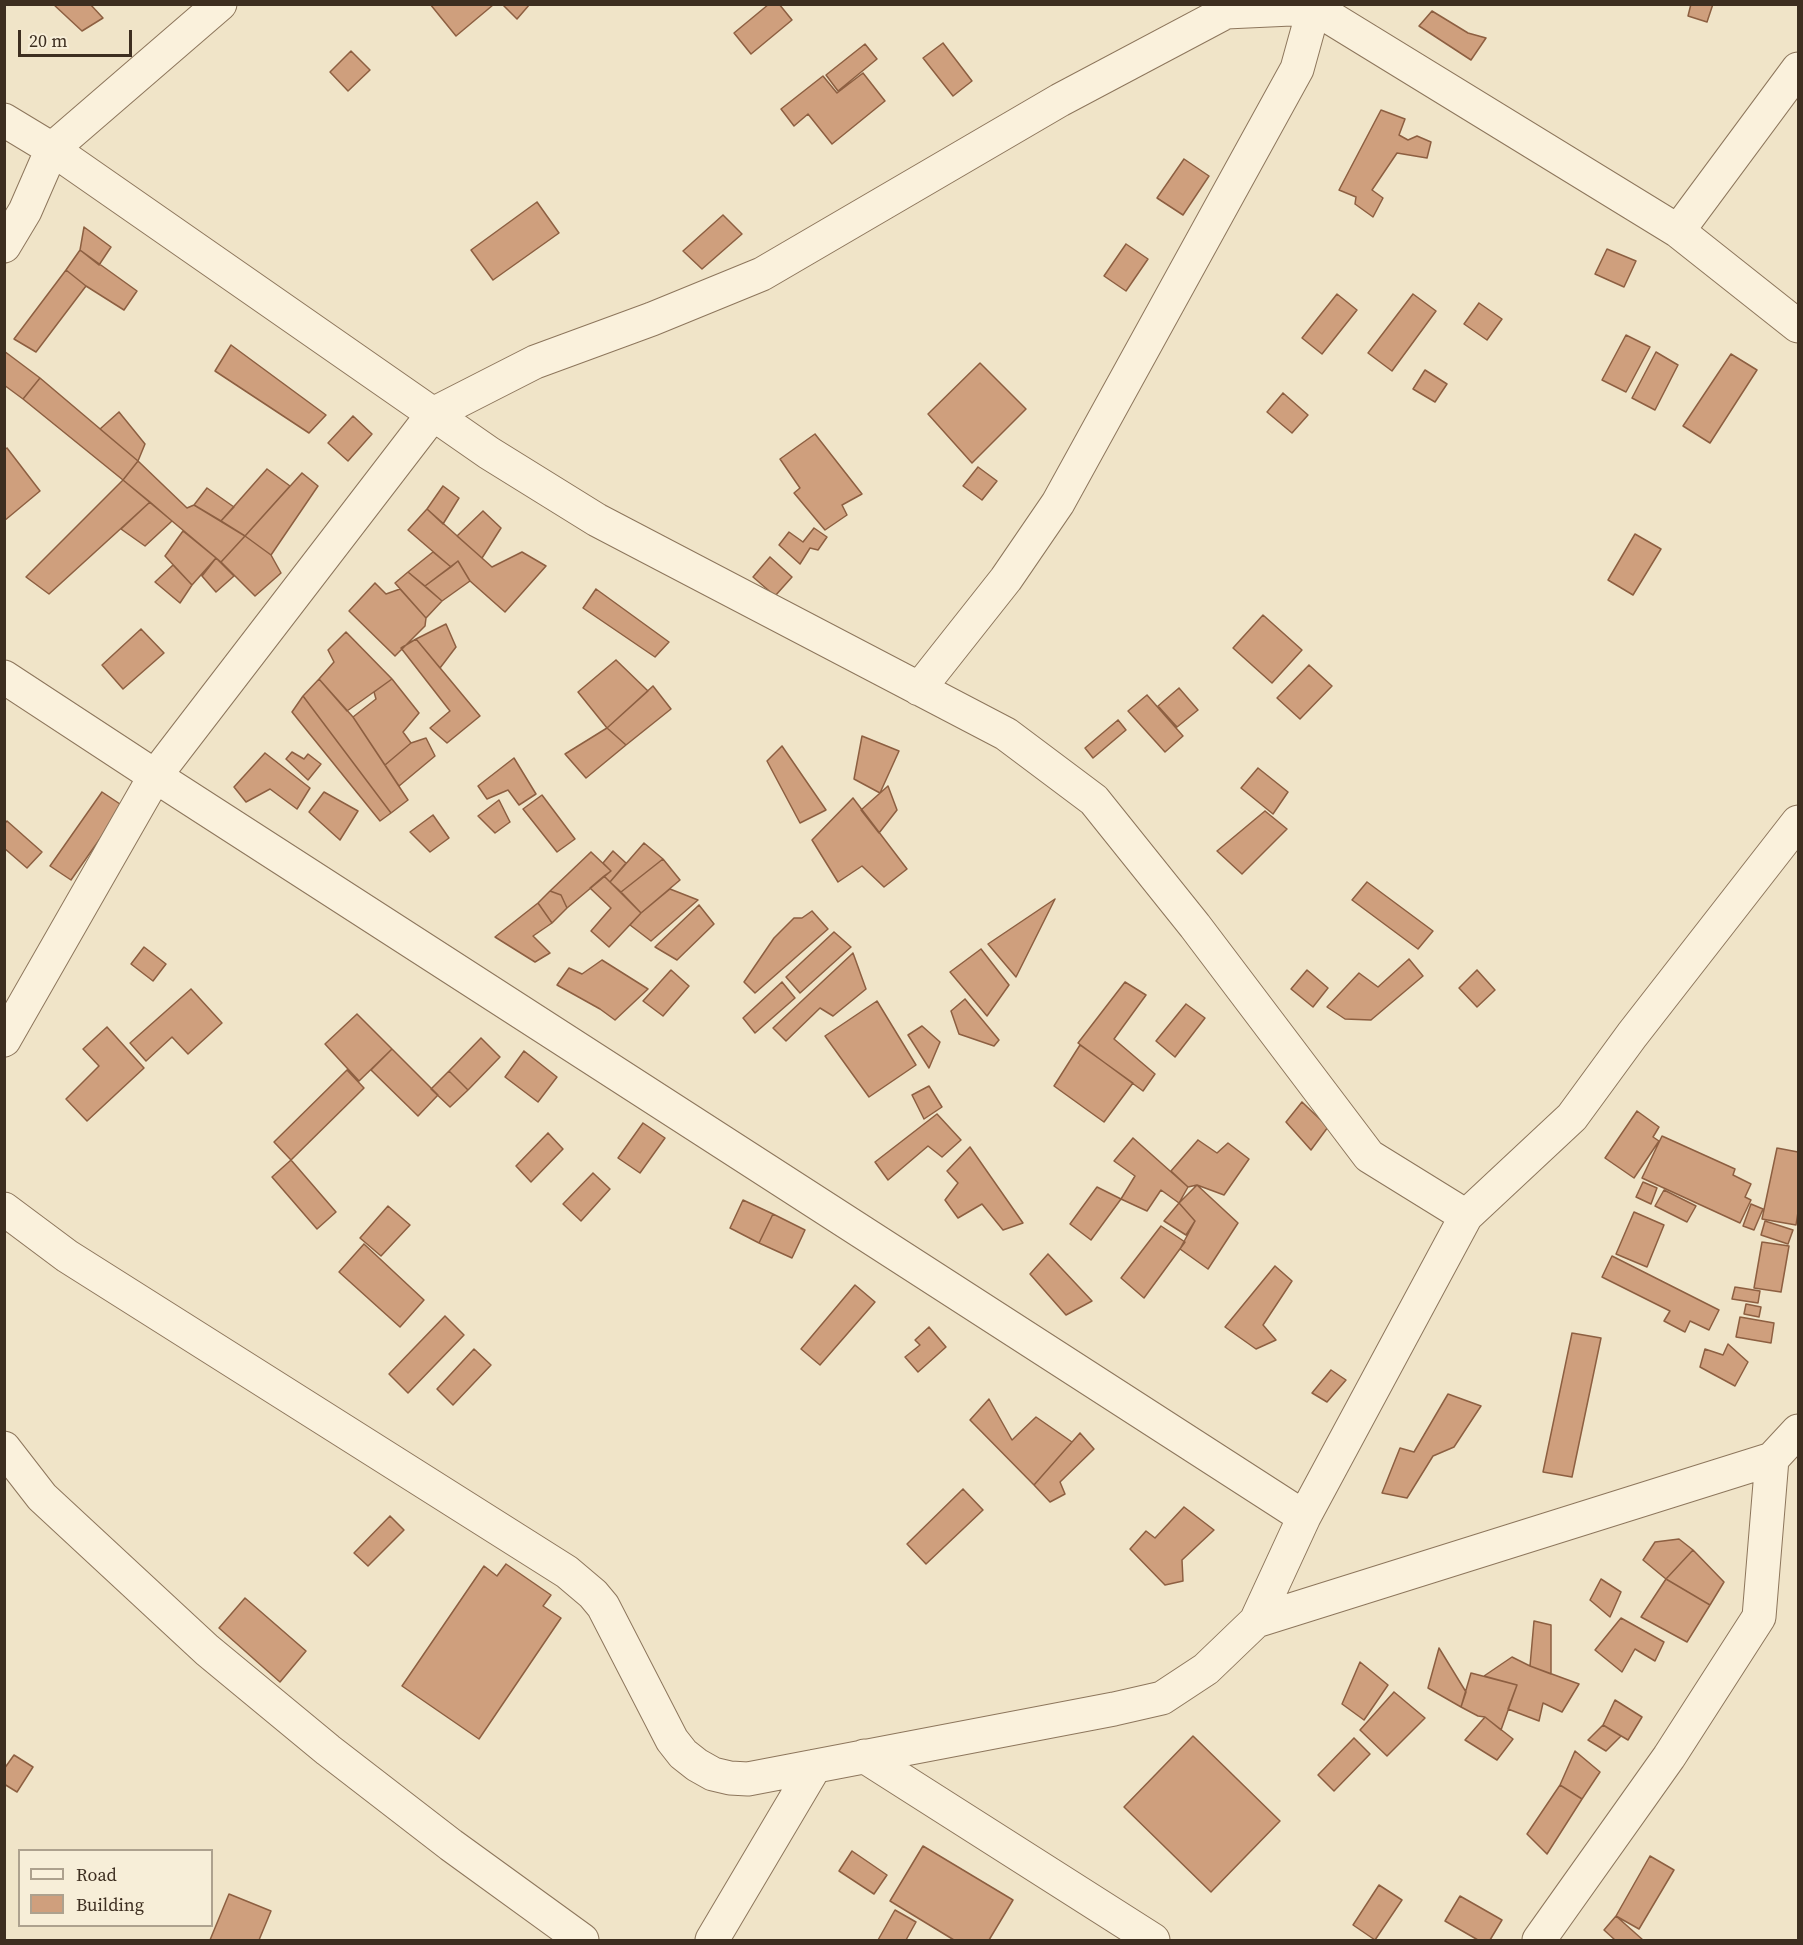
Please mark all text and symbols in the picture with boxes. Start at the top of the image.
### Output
scale bar [21,18,135,56]
text: 20 m [29,28,67,53]
legend [18,1849,213,1927]
text: Road [76,1862,117,1887]
text: Building [76,1892,144,1917]

